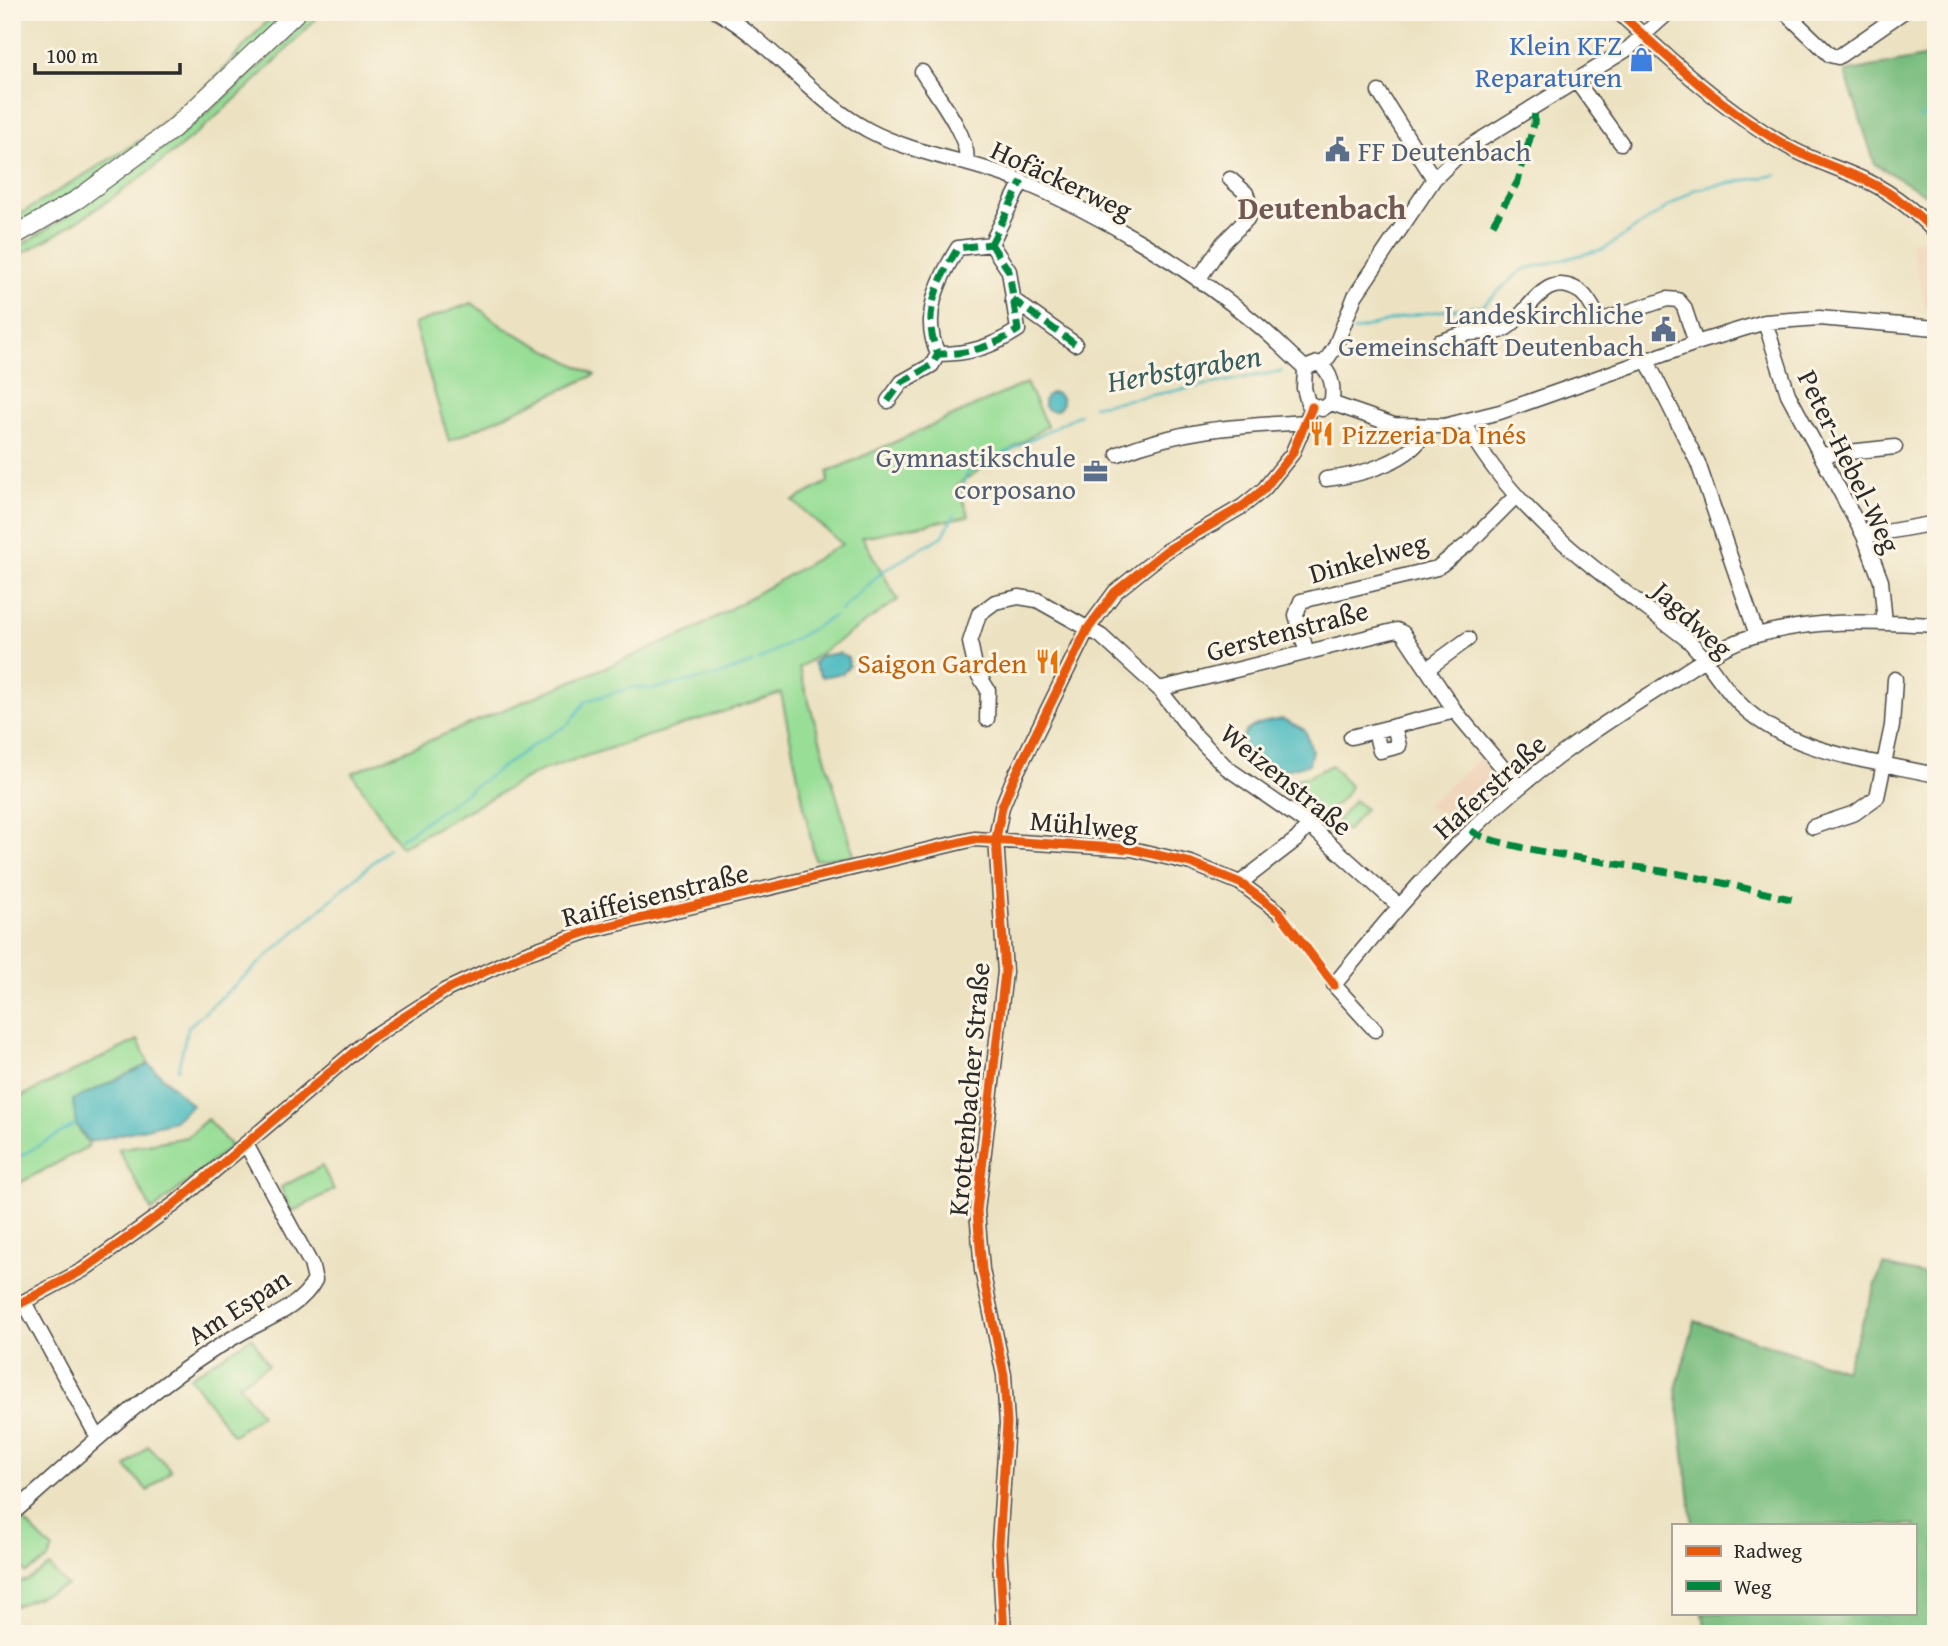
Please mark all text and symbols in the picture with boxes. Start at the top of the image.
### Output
place label: Klein KFZ Reparaturen [1475,24,1622,97]
scale bar [35,32,180,76]
text: 100 m [46,40,98,71]
shop icon: Klein KFZ Reparaturen [1628,46,1656,74]
street label: Hofäckerweg [985,128,1140,230]
place label: FF Deutenbach [1358,130,1531,171]
public building icon: FF Deutenbach [1324,136,1352,164]
district label: Deutenbach [1238,184,1406,231]
place label: Landeskirchliche Gemeinschaft Deutenbach [1338,293,1644,366]
public building icon: Landeskirchliche Gemeinschaft Deutenbach [1650,315,1678,343]
water label: Herbstgraben [1103,333,1264,403]
street label: Peter-Hebel-Weg [1788,363,1912,559]
place label: Pizzeria Da Inés [1342,413,1526,454]
restaurant icon: Pizzeria Da Inés [1308,419,1336,447]
place label: Gymnastikschule corposano [876,436,1076,509]
office icon: Gymnastikschule corposano [1082,458,1110,486]
street label: Dinkelweg [1304,521,1432,593]
street label: Jagdweg [1641,569,1743,667]
street label: Gerstenstraße [1201,589,1373,671]
place label: Saigon Garden [857,642,1027,683]
restaurant icon: Saigon Garden [1033,648,1061,676]
street label: Weizenstraße [1212,713,1362,845]
street label: Haferstraße [1423,724,1555,848]
street label: Mühlweg [1028,799,1140,849]
street label: Raiffeisenstraße [557,851,753,937]
street label: Krottenbacher Straße [936,960,1000,1218]
street label: Am Espan [178,1257,298,1355]
legend [1672,1524,1916,1614]
text: Radweg [1734,1535,1803,1566]
text: Weg [1734,1571,1772,1602]

